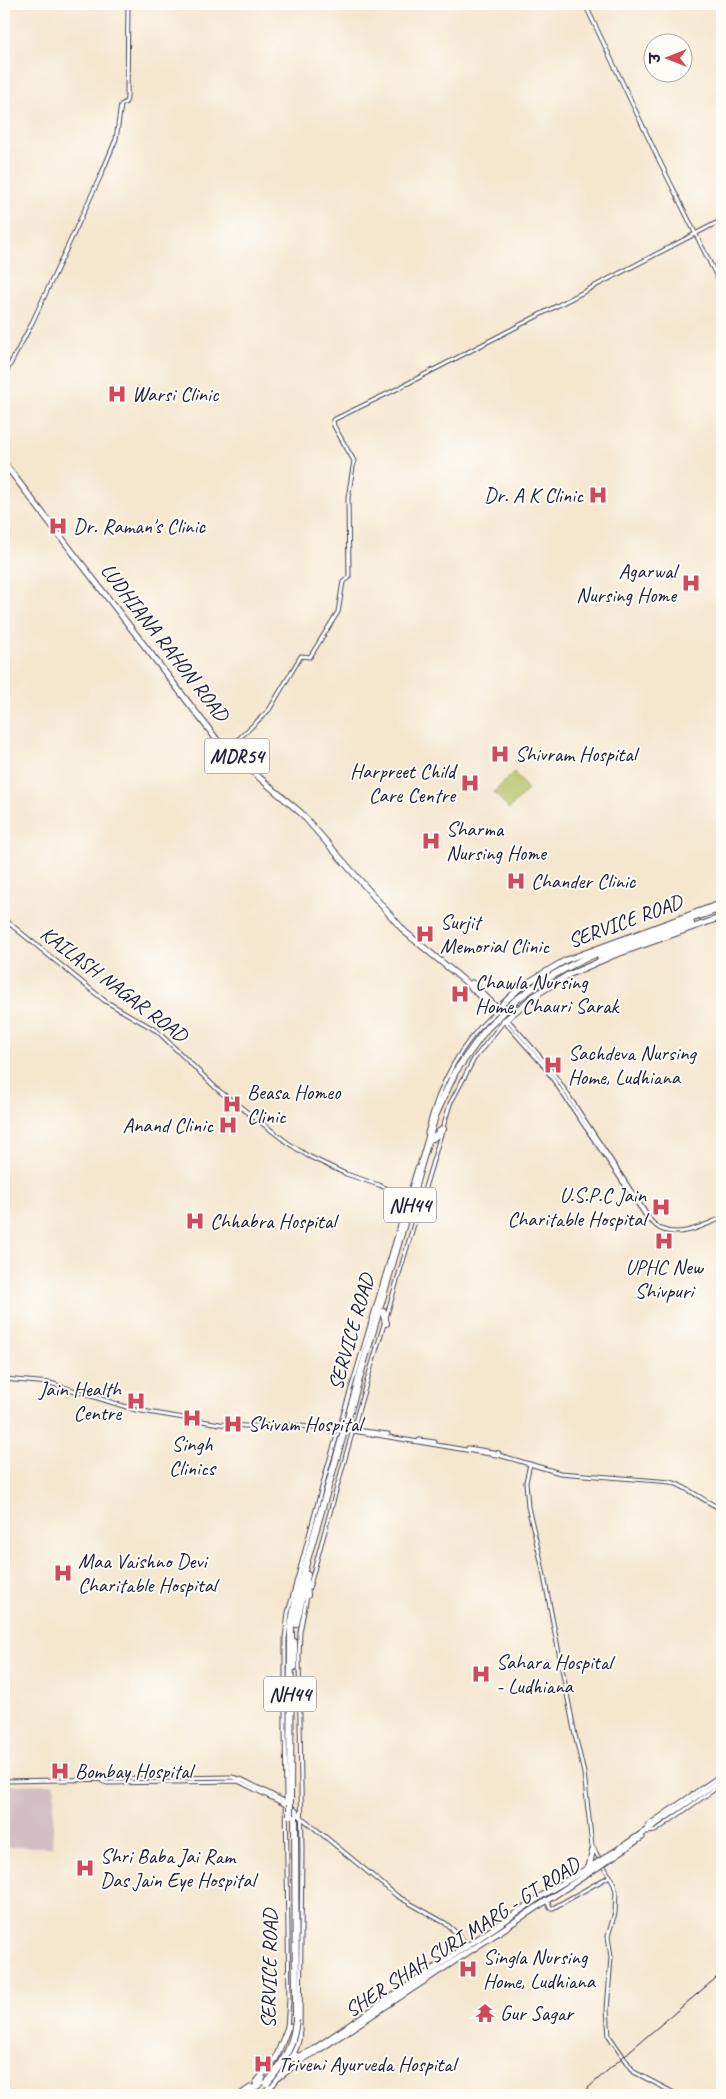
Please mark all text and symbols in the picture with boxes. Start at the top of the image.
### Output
north arrow [644,32,694,82]
text: उ [647,52,664,65]
place label: Warsi Clinic [132,381,220,407]
hospital icon: Warsi Clinic [106,383,128,405]
place label: Dr. A K Clinic [484,482,584,508]
hospital icon: Dr. A K Clinic [587,484,609,506]
place label: Dr. Raman's Clinic [73,513,206,539]
hospital icon: Dr. Raman's Clinic [47,515,69,537]
street label: LUDHIANA RAHON ROAD [95,558,236,728]
place label: Agarwal Nursing Home [576,558,679,608]
hospital icon: Agarwal Nursing Home [680,572,702,594]
road number: MDR54 [204,738,270,774]
place label: Shivram Hospital [515,741,640,767]
hospital icon: Shivram Hospital [489,743,511,765]
place label: Harpreet Child Care Centre [350,758,459,808]
hospital icon: Harpreet Child Care Centre [459,772,481,794]
place label: Sharma Nursing Home [446,816,548,866]
hospital icon: Sharma Nursing Home [420,830,442,852]
place label: Chander Clinic [531,868,637,894]
hospital icon: Chander Clinic [505,870,527,892]
street label: SERVICE ROAD [564,888,687,954]
place label: Surjit Memorial Clinic [440,909,550,959]
street label: KAILASH NAGAR ROAD [35,920,194,1049]
hospital icon: Surjit Memorial Clinic [414,923,436,945]
place label: Chawla Nursing Home, Chauri Sarak [475,969,620,1019]
hospital icon: Chawla Nursing Home, Chauri Sarak [449,983,471,1005]
place label: Sachdeva Nursing Home, Ludhiana [568,1040,697,1090]
hospital icon: Sachdeva Nursing Home, Ludhiana [542,1054,564,1076]
place label: Beasa Homeo Clinic [247,1079,342,1129]
hospital icon: Beasa Homeo Clinic [221,1093,243,1115]
place label: Anand Clinic [123,1112,214,1138]
hospital icon: Anand Clinic [217,1114,239,1136]
place label: U.S.P.C Jain Charitable Hospital [508,1182,649,1232]
road number: NH44 [384,1188,436,1222]
hospital icon: U.S.P.C Jain Charitable Hospital [650,1196,672,1218]
place label: Chhabra Hospital [210,1208,339,1234]
hospital icon: Chhabra Hospital [184,1210,206,1232]
hospital icon: UPHC New Shivpuri [653,1230,675,1252]
place label: UPHC New Shivpuri [625,1254,705,1304]
street label: SERVICE ROAD [322,1269,380,1393]
place label: Jain Health Centre [38,1376,122,1426]
hospital icon: Jain Health Centre [125,1390,147,1412]
hospital icon: Singh Clinics [181,1407,203,1429]
place label: Shivam Hospital [248,1411,365,1437]
hospital icon: Shivam Hospital [222,1413,244,1435]
place label: Singh Clinics [169,1431,217,1481]
place label: Maa Vaishno Devi Charitable Hospital [78,1548,220,1598]
hospital icon: Maa Vaishno Devi Charitable Hospital [52,1562,74,1584]
place label: Sahara Hospital - Ludhiana [496,1649,615,1699]
hospital icon: Sahara Hospital - Ludhiana [470,1663,492,1685]
road number: NH44 [264,1676,316,1712]
place label: Bombay Hospital [75,1758,196,1784]
hospital icon: Bombay Hospital [49,1760,71,1782]
place label: Shri Baba Jai Ram Das Jain Eye Hospital [100,1843,258,1893]
street label: SHER SHAH SURI MARG - GT ROAD [340,1850,586,2023]
hospital icon: Shri Baba Jai Ram Das Jain Eye Hospital [74,1857,96,1879]
street label: SERVICE ROAD [255,1907,283,2029]
place label: Singla Nursing Home, Ludhiana [483,1944,597,1994]
hospital icon: Singla Nursing Home, Ludhiana [457,1958,479,1980]
place label: Gur Sagar [500,2000,574,2026]
temple icon: Gur Sagar [474,2002,496,2024]
place label: Triveni Ayurveda Hospital [278,2051,459,2077]
hospital icon: Triveni Ayurveda Hospital [252,2053,274,2075]

